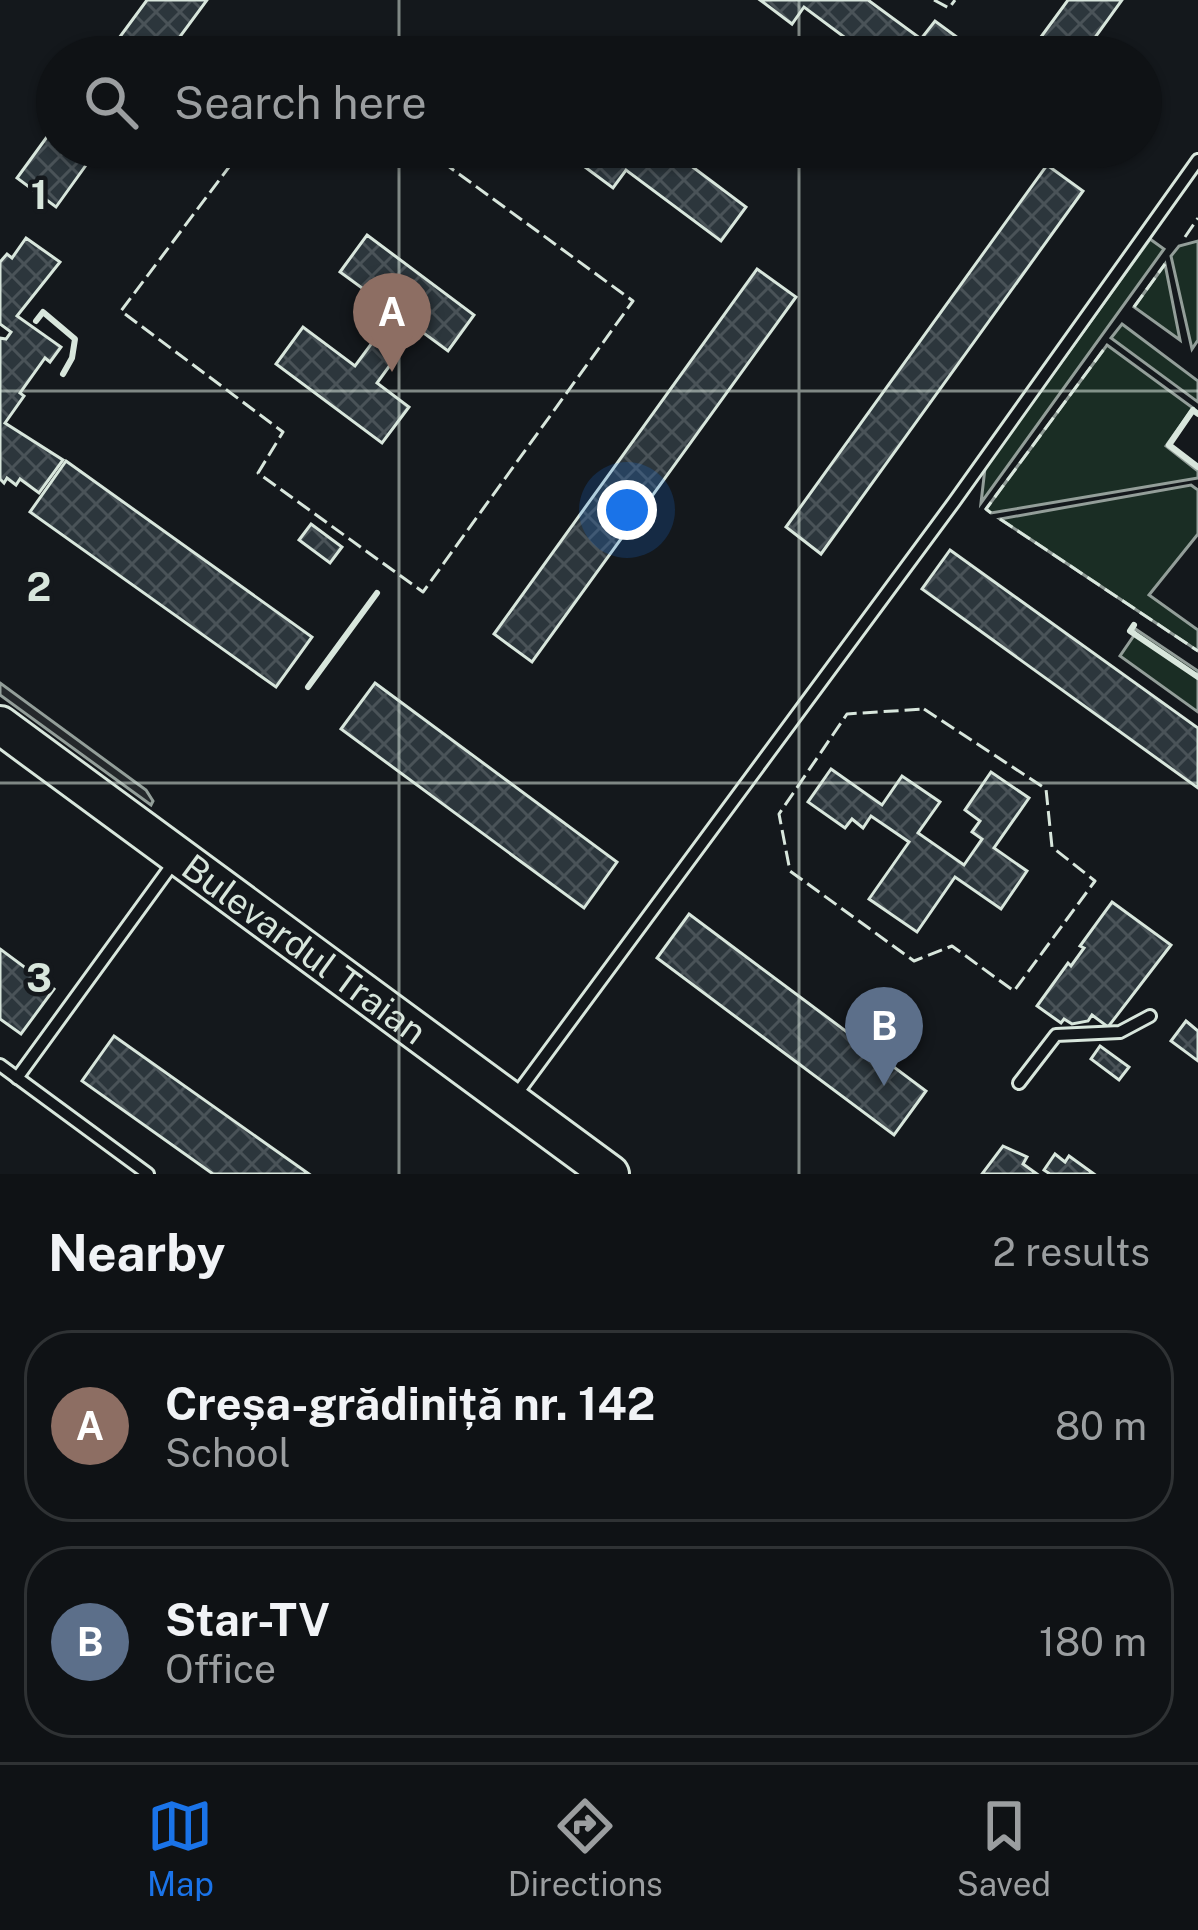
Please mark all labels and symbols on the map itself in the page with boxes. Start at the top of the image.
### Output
text: 1 [31,172,47,218]
pin: A [353,273,431,372]
your location [597,480,657,540]
text: 2 [27,564,51,610]
street label: Bulevardul Traian [174,846,435,1053]
text: 3 [26,955,52,1001]
pin: B [845,987,923,1086]

